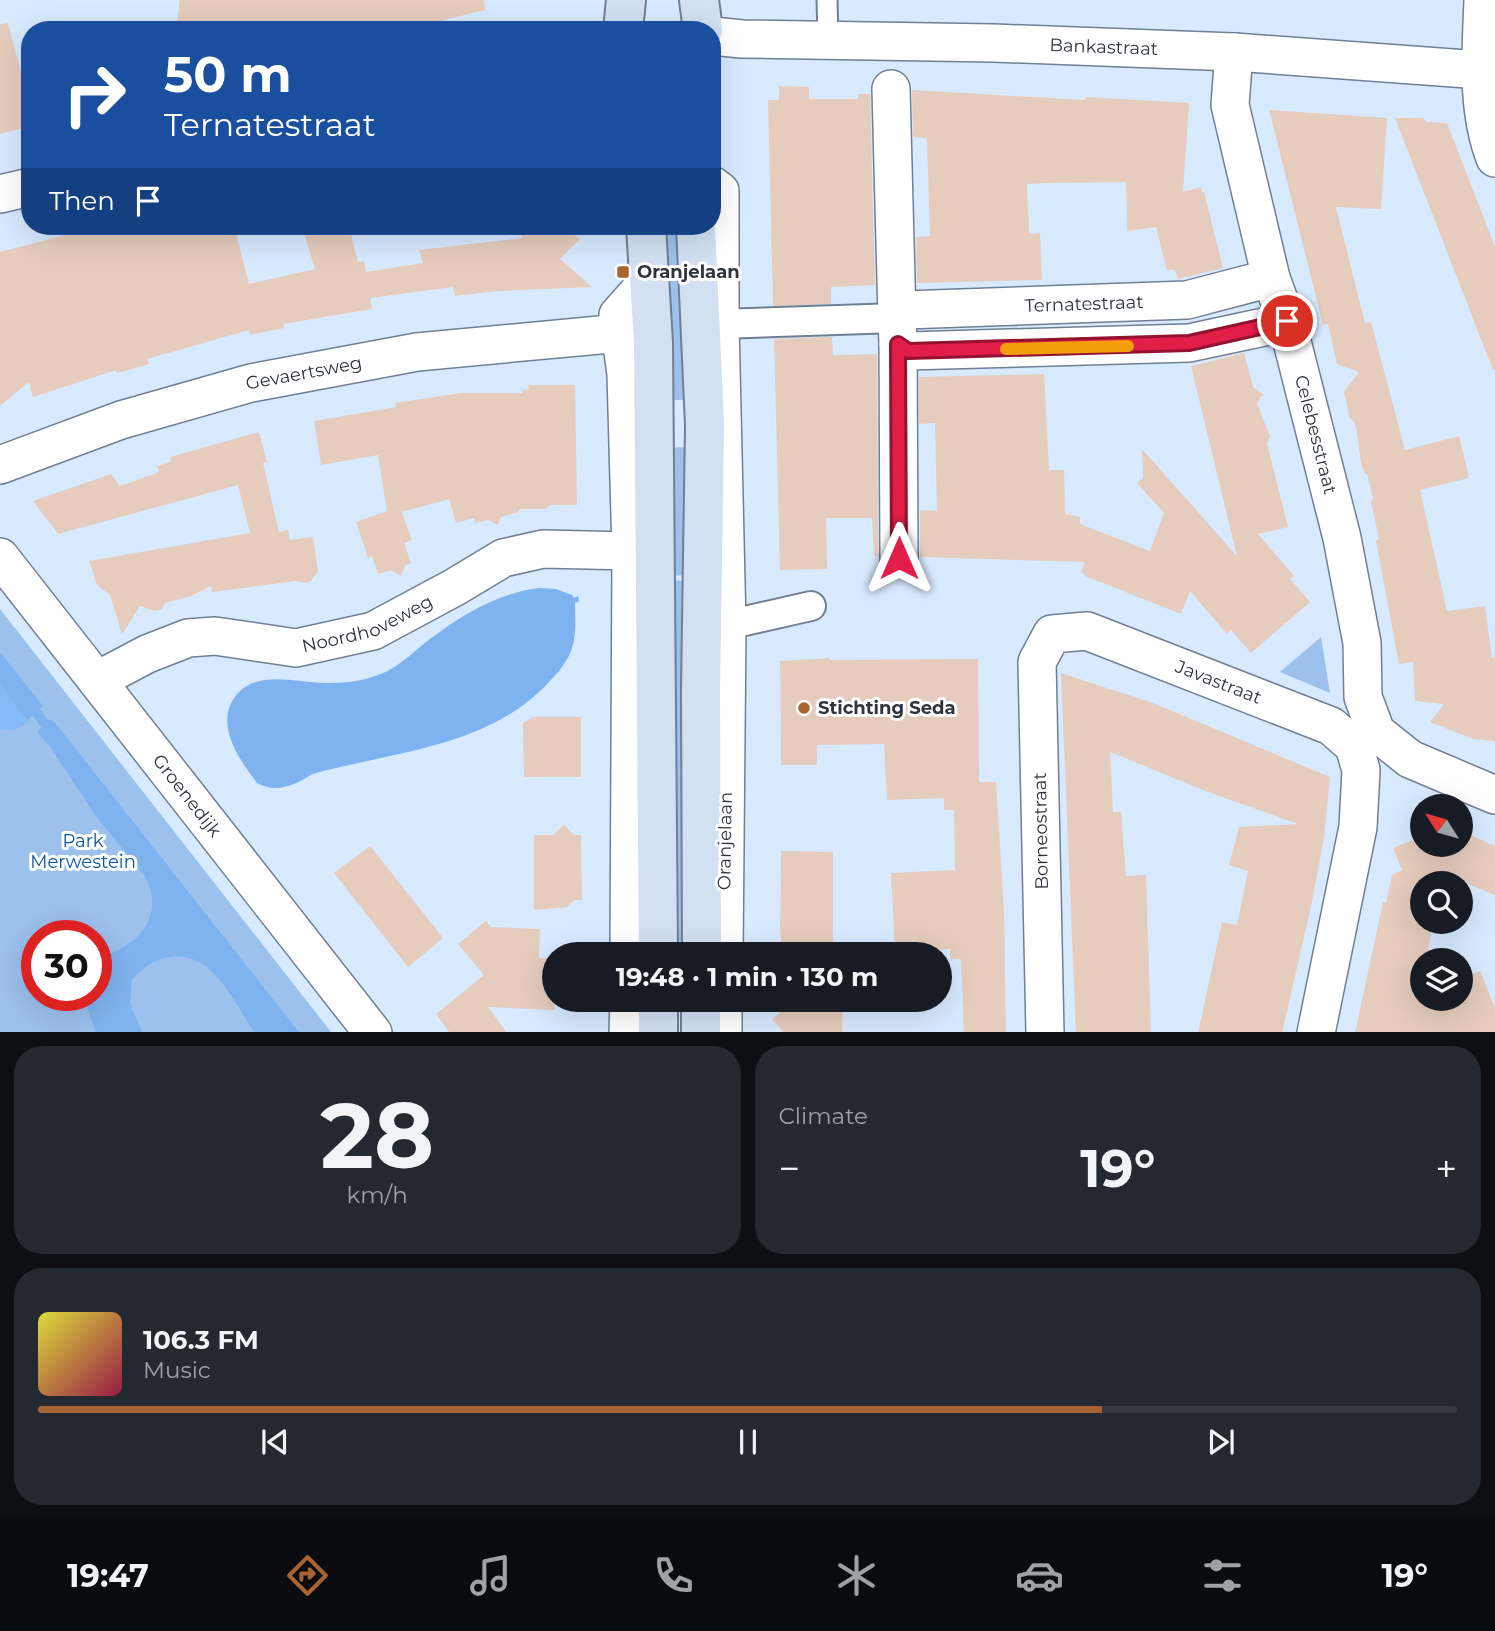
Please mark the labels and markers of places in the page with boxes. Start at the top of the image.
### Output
place label: Oranjelaan [637,261,740,283]
marker: Oranjelaan [615,264,631,280]
pin [1257,291,1317,351]
place label: Stichting Seda [818,697,956,719]
marker: Stichting Seda [796,700,812,716]

